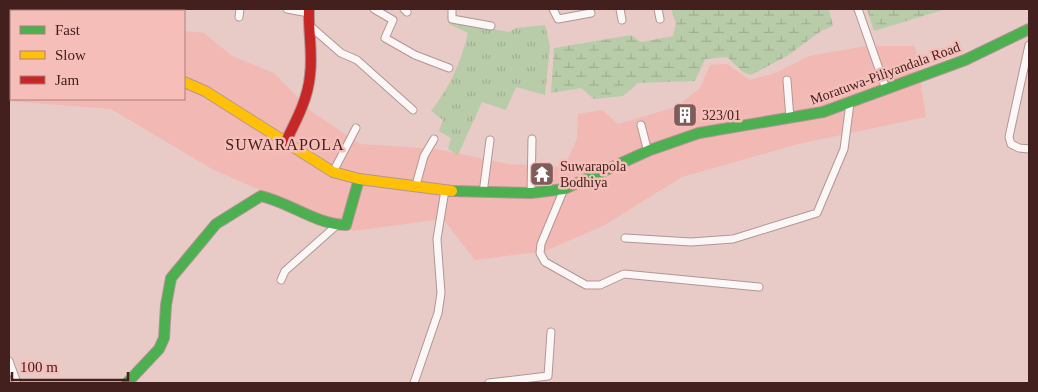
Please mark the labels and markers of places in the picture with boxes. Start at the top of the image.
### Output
building icon: 323/01 [672,102,698,128]
place label: 323/01 [702,108,741,123]
place label: Suwarapola Bodhiya [560,159,627,190]
temple icon: Suwarapola Bodhiya [529,161,555,187]

